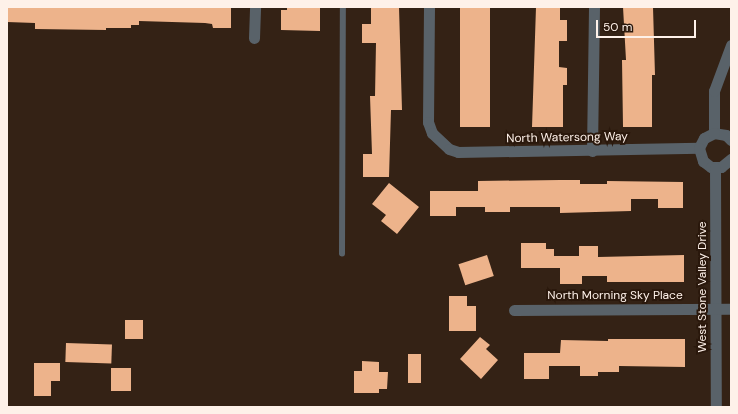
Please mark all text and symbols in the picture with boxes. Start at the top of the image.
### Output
scale bar [598,12,698,38]
text: 50 m [603,19,632,35]
street label: North Watersong Way [506,130,628,146]
street label: West Stone Valley Drive [696,221,710,353]
street label: North Morning Sky Place [547,289,683,303]

